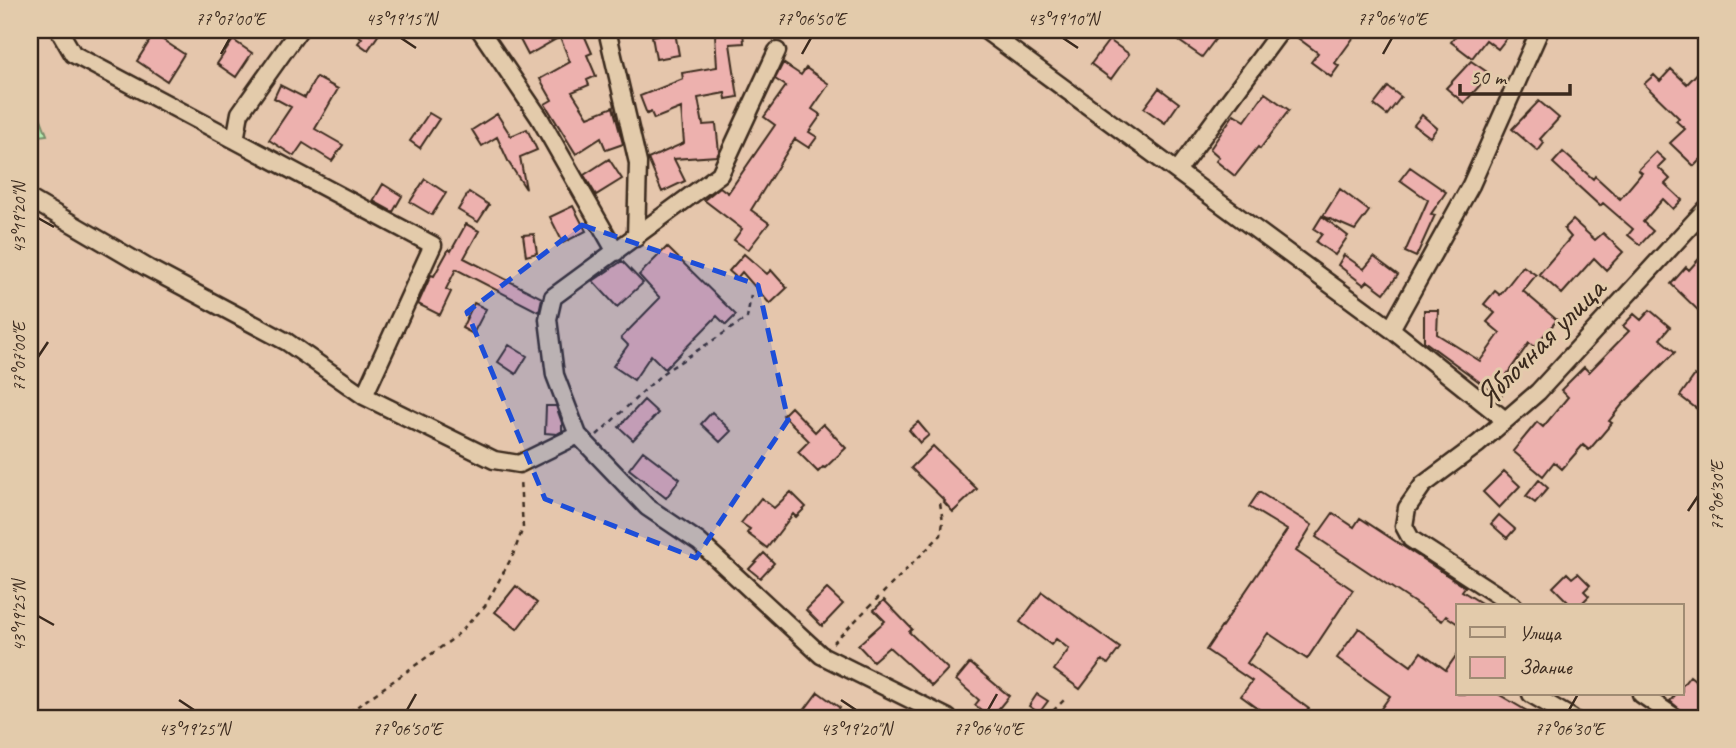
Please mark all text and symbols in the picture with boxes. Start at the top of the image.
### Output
text: 77°07'00"E [195,8,267,30]
text: 43°19'15"N [366,8,440,30]
text: 77°06'50"E [776,8,848,30]
text: 43°19'10"N [1028,8,1102,30]
text: 77°06'40"E [1357,8,1429,30]
scale bar [1460,52,1570,96]
text: 50 m [1470,64,1508,90]
text: 43°19'20"N [8,179,30,253]
street label: Яблочная улица [1465,267,1616,417]
text: 77°07'00"E [8,320,30,392]
text: 77°06'30"E [1706,459,1728,531]
text: 43°19'25"N [8,577,30,651]
legend [1456,604,1684,696]
text: Улица [1519,620,1562,646]
text: Здание [1519,654,1573,680]
text: 43°19'25"N [159,718,233,740]
text: 77°06'50"E [372,718,444,740]
text: 43°19'20"N [821,718,895,740]
text: 77°06'40"E [953,718,1025,740]
text: 77°06'30"E [1534,718,1606,740]

